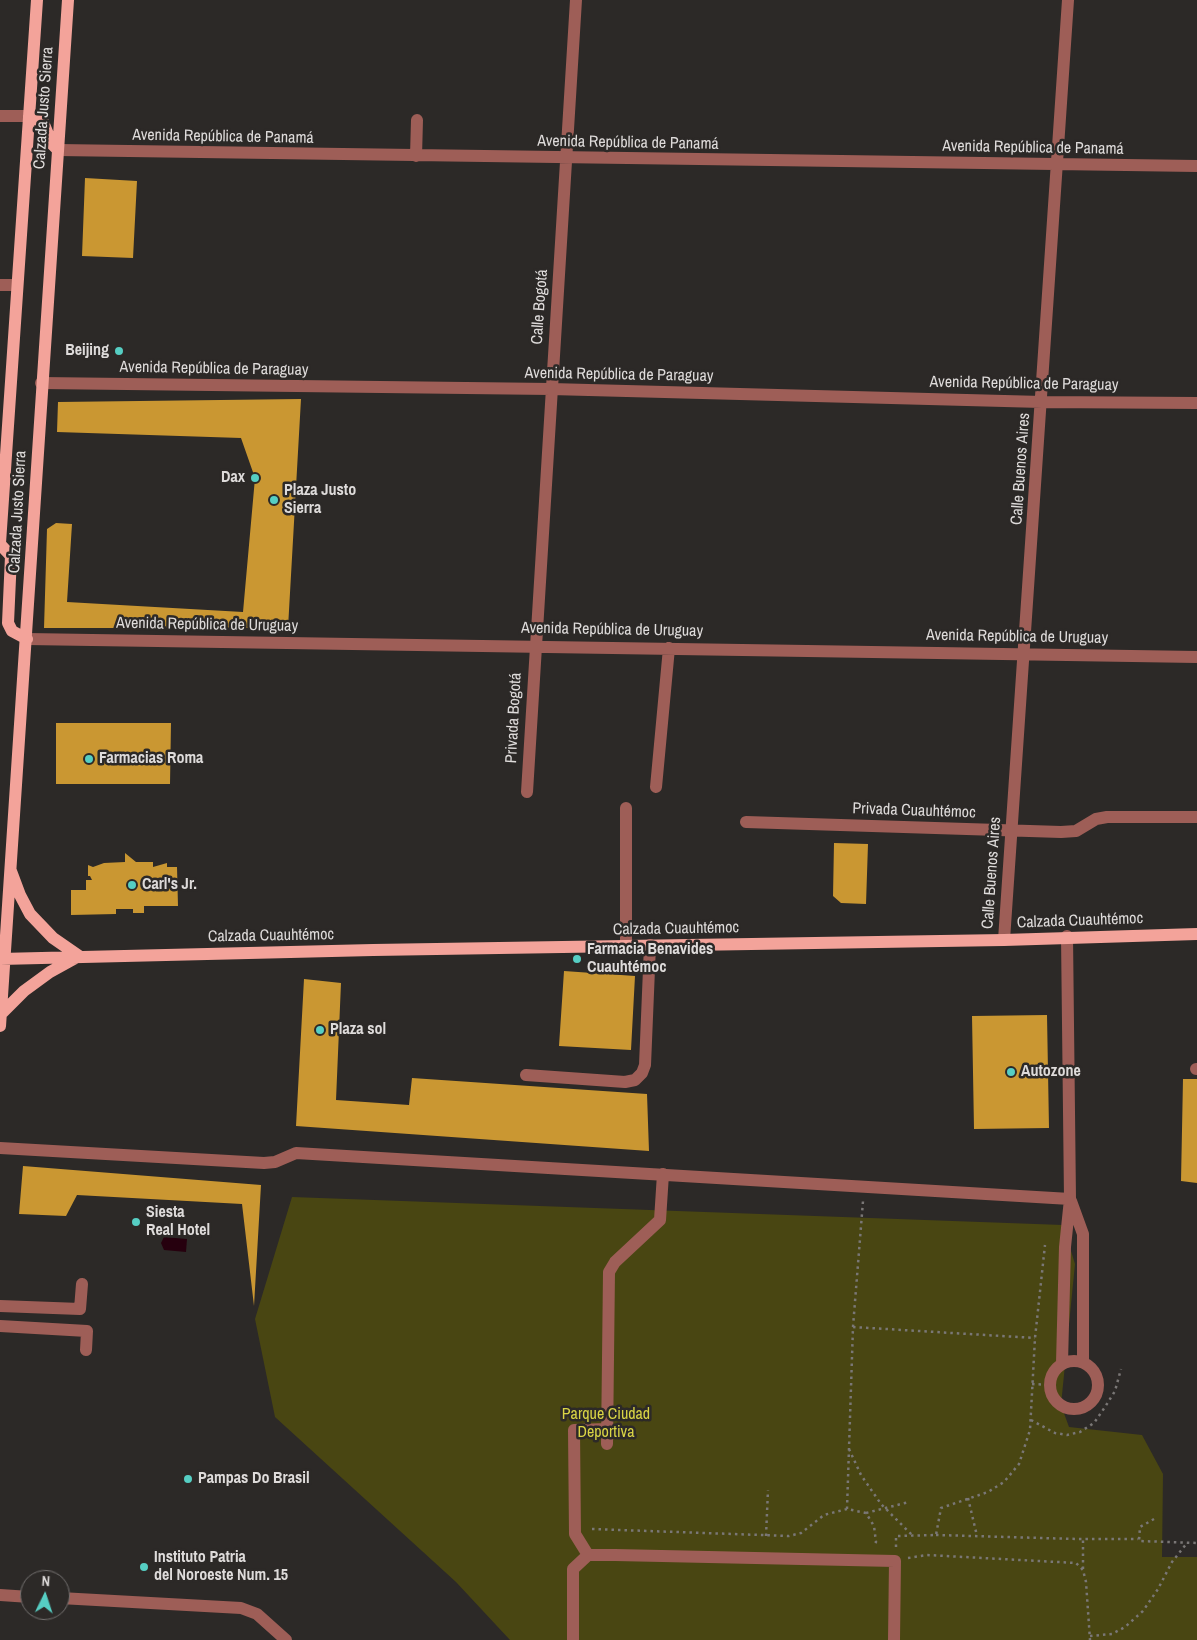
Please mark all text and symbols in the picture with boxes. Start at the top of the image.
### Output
street label: Calzada Justo Sierra [30,46,58,170]
street label: Avenida República de Panamá [132,126,314,148]
street label: Avenida República de Panamá [537,132,719,154]
street label: Avenida República de Panamá [942,137,1124,159]
street label: Calle Bogotá [528,269,552,345]
place label: Beijing [65,341,109,361]
marker: Beijing [113,345,125,357]
street label: Avenida República de Paraguay [120,358,308,380]
street label: Avenida República de Paraguay [525,364,713,386]
street label: Avenida República de Paraguay [930,373,1118,395]
street label: Calle Buenos Aires [1008,412,1034,526]
street label: Calzada Justo Sierra [5,450,31,574]
place label: Dax [221,468,245,488]
marker: Dax [249,472,261,484]
place label: Plaza Justo Sierra [284,481,356,519]
marker: Plaza Justo Sierra [268,494,280,506]
street label: Avenida República de Uruguay [116,614,298,636]
street label: Avenida República de Uruguay [521,619,703,641]
street label: Avenida República de Uruguay [926,626,1108,648]
street label: Privada Bogotá [502,672,526,764]
place label: Farmacias Roma [99,749,203,769]
marker: Farmacias Roma [83,753,95,765]
street label: Privada Cuauhtémoc [852,799,976,823]
street label: Calle Buenos Aires [979,816,1005,930]
place label: Carl's Jr. [142,875,197,895]
marker: Carl's Jr. [126,879,138,891]
street label: Calzada Cuauhtémoc [1017,909,1143,933]
street label: Calzada Cuauhtémoc [613,918,739,940]
street label: Calzada Cuauhtémoc [208,925,334,947]
place label: Farmacia Benavides Cuauhtémoc [587,940,713,978]
marker: Farmacia Benavides Cuauhtémoc [571,953,583,965]
place label: Plaza sol [330,1020,386,1040]
marker: Plaza sol [314,1024,326,1036]
place label: Autozone [1021,1062,1081,1082]
marker: Autozone [1005,1066,1017,1078]
place label: Siesta Real Hotel [146,1203,210,1241]
marker: Siesta Real Hotel [130,1216,142,1228]
park label: Parque Ciudad Deportiva [562,1405,650,1443]
place label: Pampas Do Brasil [198,1469,310,1489]
marker: Pampas Do Brasil [182,1473,194,1485]
place label: Instituto Patria del Noroeste Num. 15 [154,1548,288,1586]
marker: Instituto Patria del Noroeste Num. 15 [138,1561,150,1573]
north arrow [20,1570,70,1620]
text: N [41,1572,51,1590]

